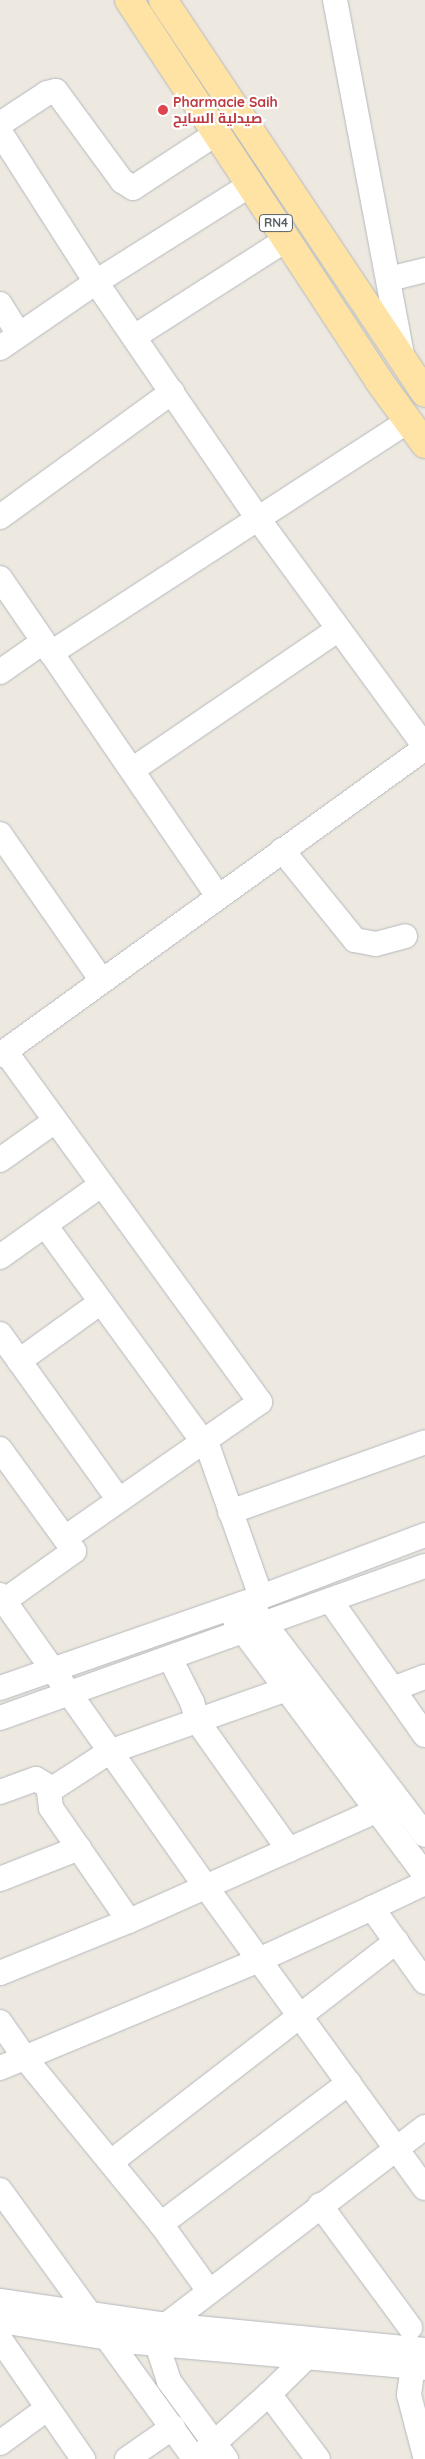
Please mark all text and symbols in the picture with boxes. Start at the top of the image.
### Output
place label: Pharmacie Saih صيدلية السايح [173,94,278,126]
marker: Pharmacie Saih صيدلية السايح [157,104,169,116]
road number: RN4 [258,214,294,232]

